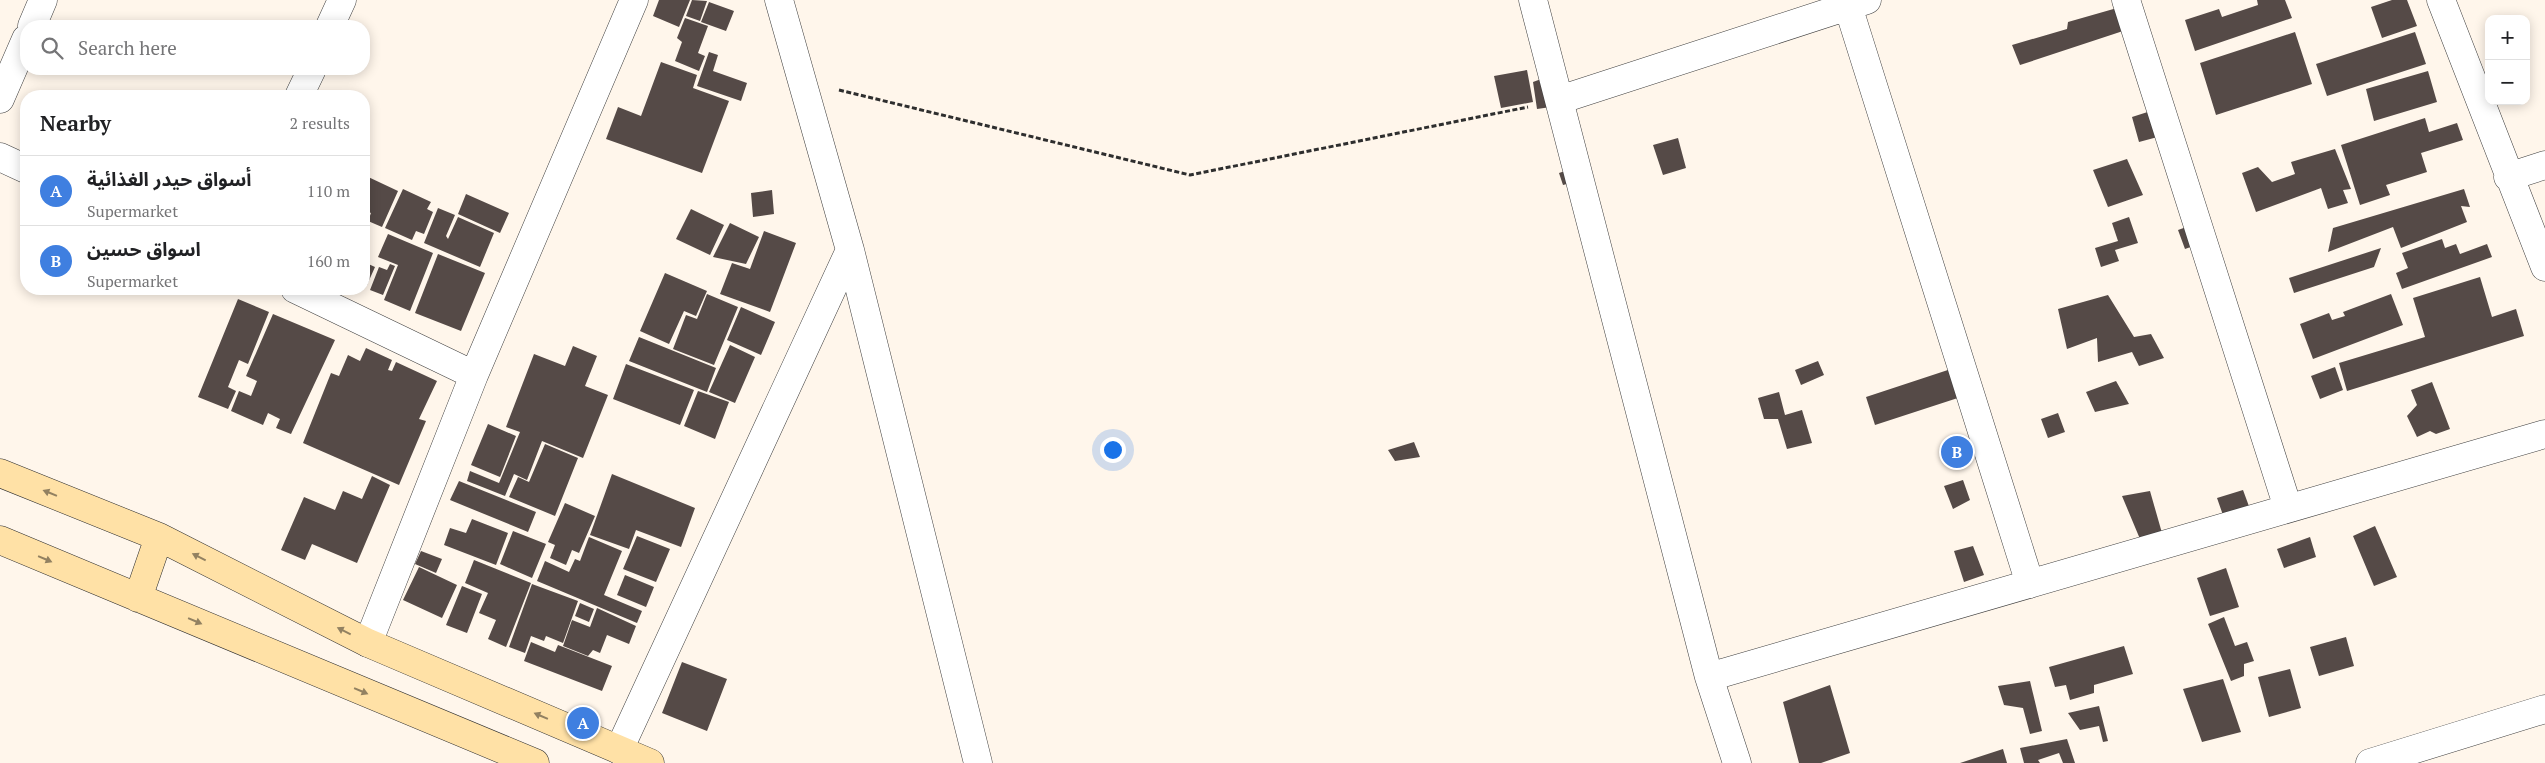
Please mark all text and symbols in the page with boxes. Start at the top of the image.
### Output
map controls [2485,15,2530,105]
button: + [2485,15,2530,60]
search box [20,20,370,75]
icon: search [38,34,66,62]
text: Search here [78,35,177,60]
button: − [2485,60,2530,105]
text: Nearby [40,109,111,137]
text: 2 results [290,112,350,134]
text: أسواق حيدر الغذائية [87,166,251,191]
text: A [50,180,62,202]
text: 110 m [307,180,350,202]
text: Supermarket [87,200,178,222]
text: اسواق حسين [87,236,201,261]
text: B [51,250,61,272]
text: 160 m [307,250,350,272]
text: Supermarket [87,270,178,292]
pin: B [1941,433,1973,471]
your location [1100,437,1126,463]
one-way arrow [42,489,57,497]
one-way arrow [192,553,206,561]
one-way arrow [38,555,53,563]
one-way arrow [188,618,202,626]
one-way arrow [337,627,351,635]
one-way arrow [354,687,368,695]
pin: A [567,704,599,742]
one-way arrow [534,712,548,720]

